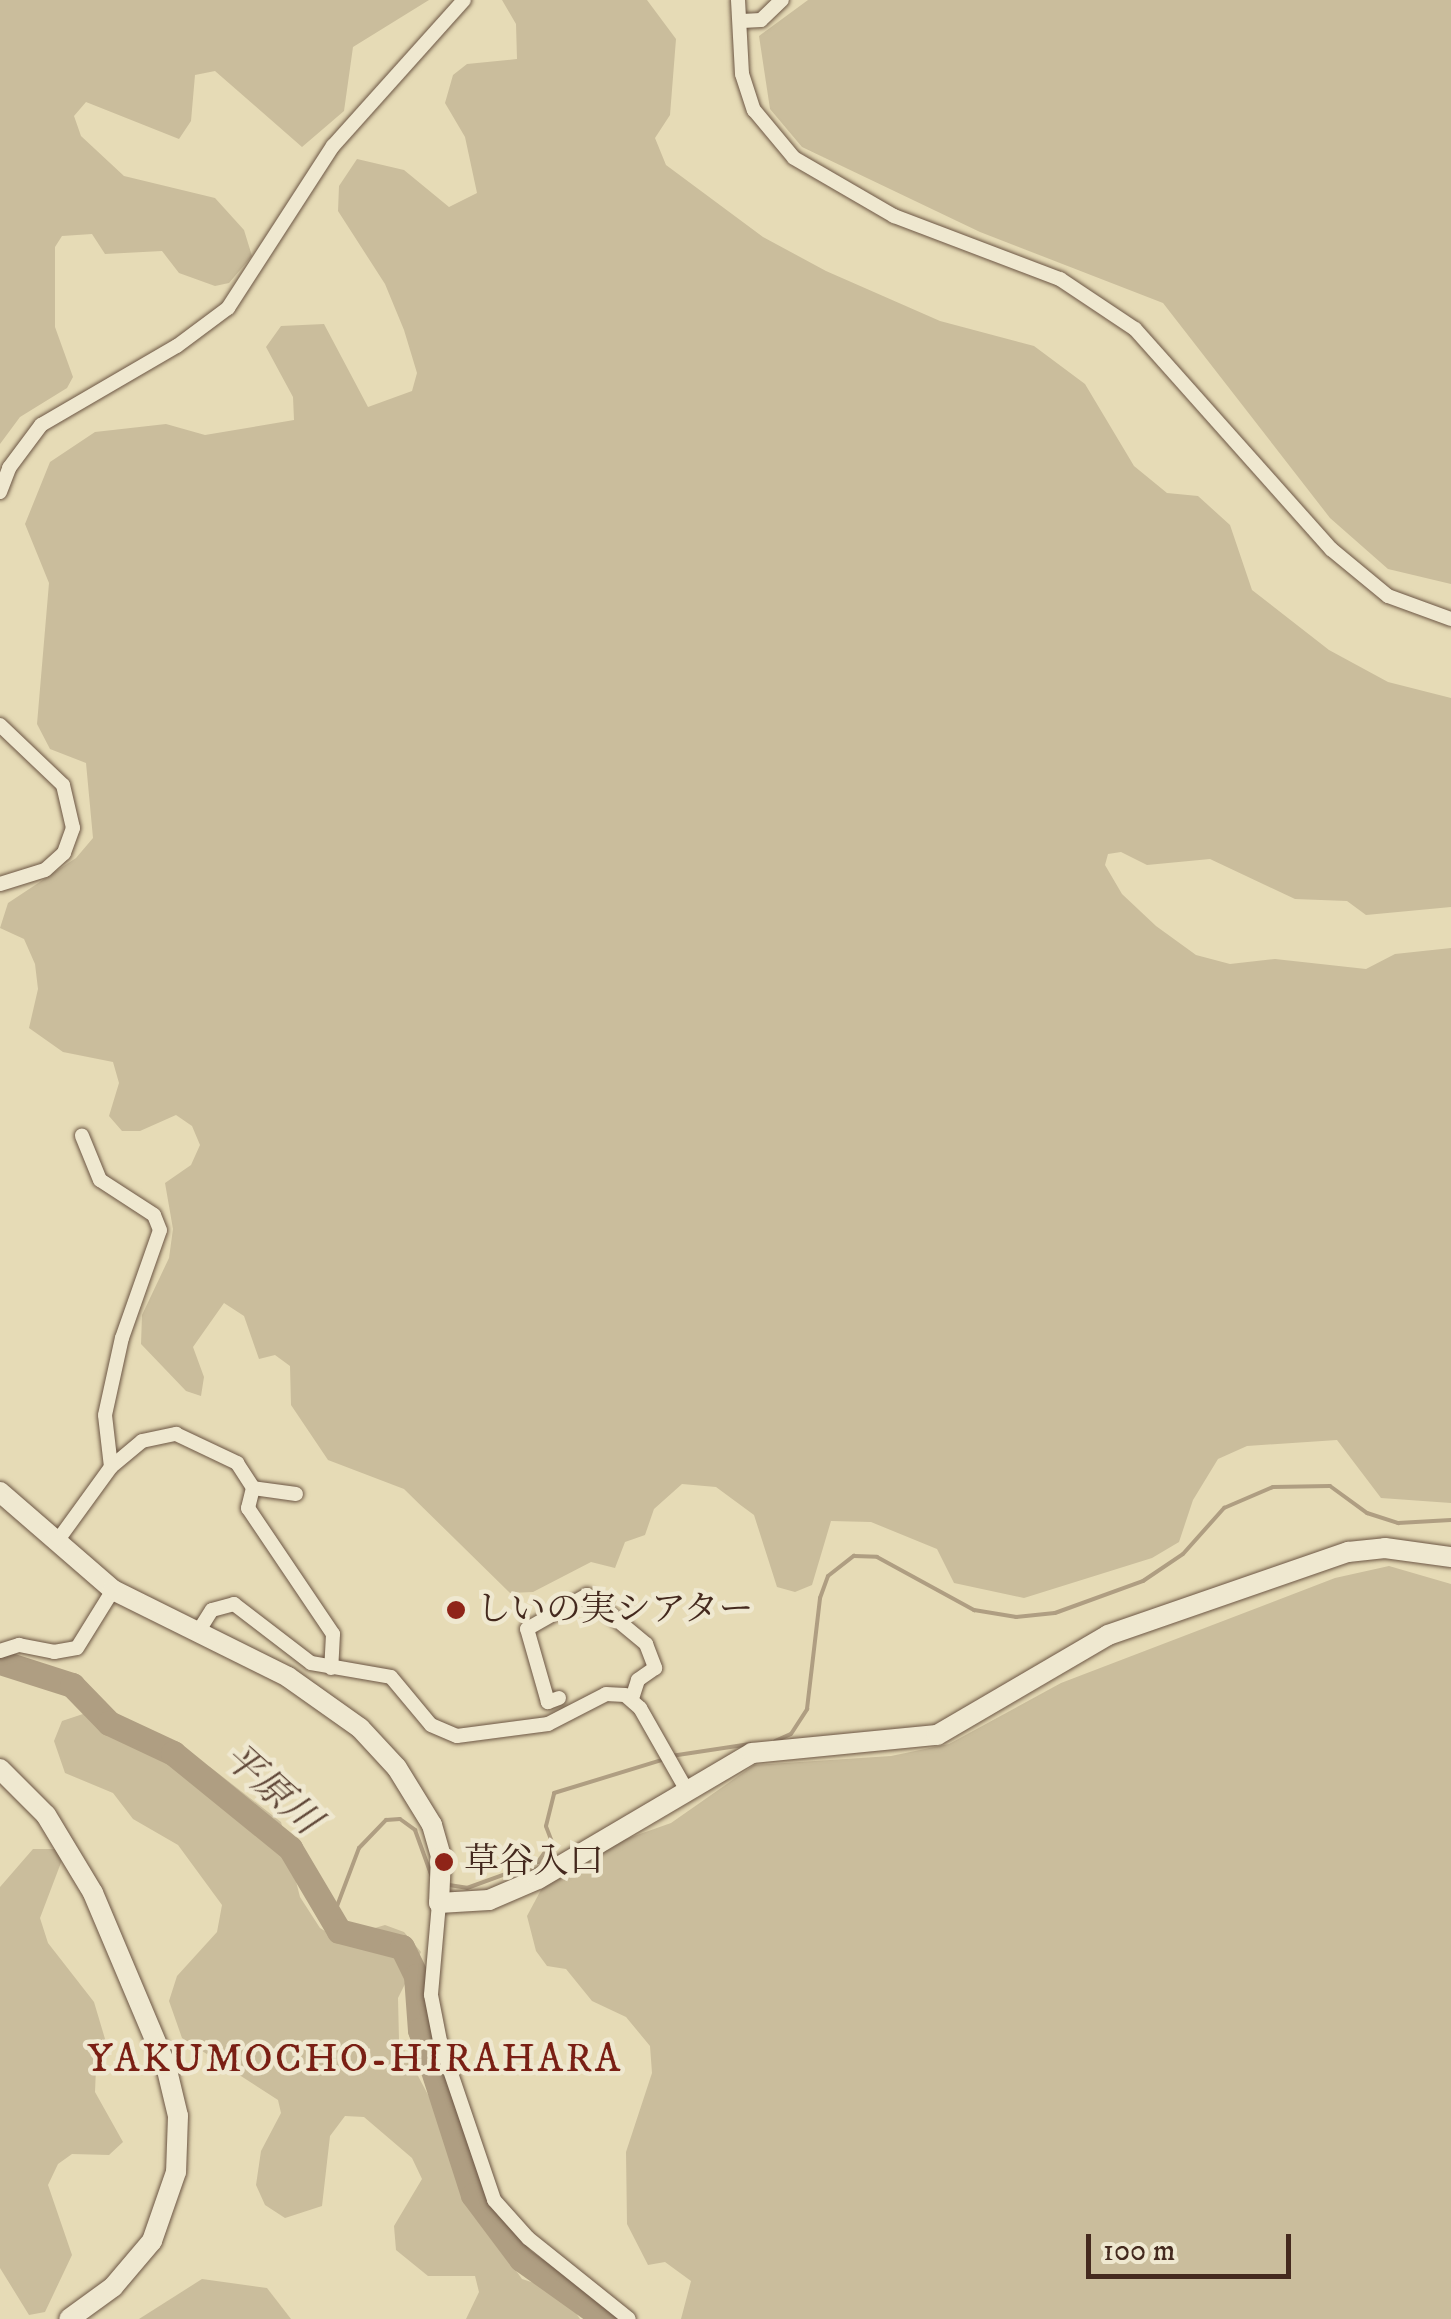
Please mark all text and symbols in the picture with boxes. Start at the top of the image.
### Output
place label: しいの実シアター [476,1589,756,1631]
marker: しいの実シアター [445,1599,467,1621]
water label: 平原川 [213,1735,329,1845]
place label: 草谷入口 [464,1841,604,1883]
marker: 草谷入口 [433,1851,455,1873]
district label: YAKUMOCHO-HIRAHARA [87,2036,623,2084]
scale bar [1091,2214,1296,2276]
text: 100 m [1103,2233,1175,2270]

